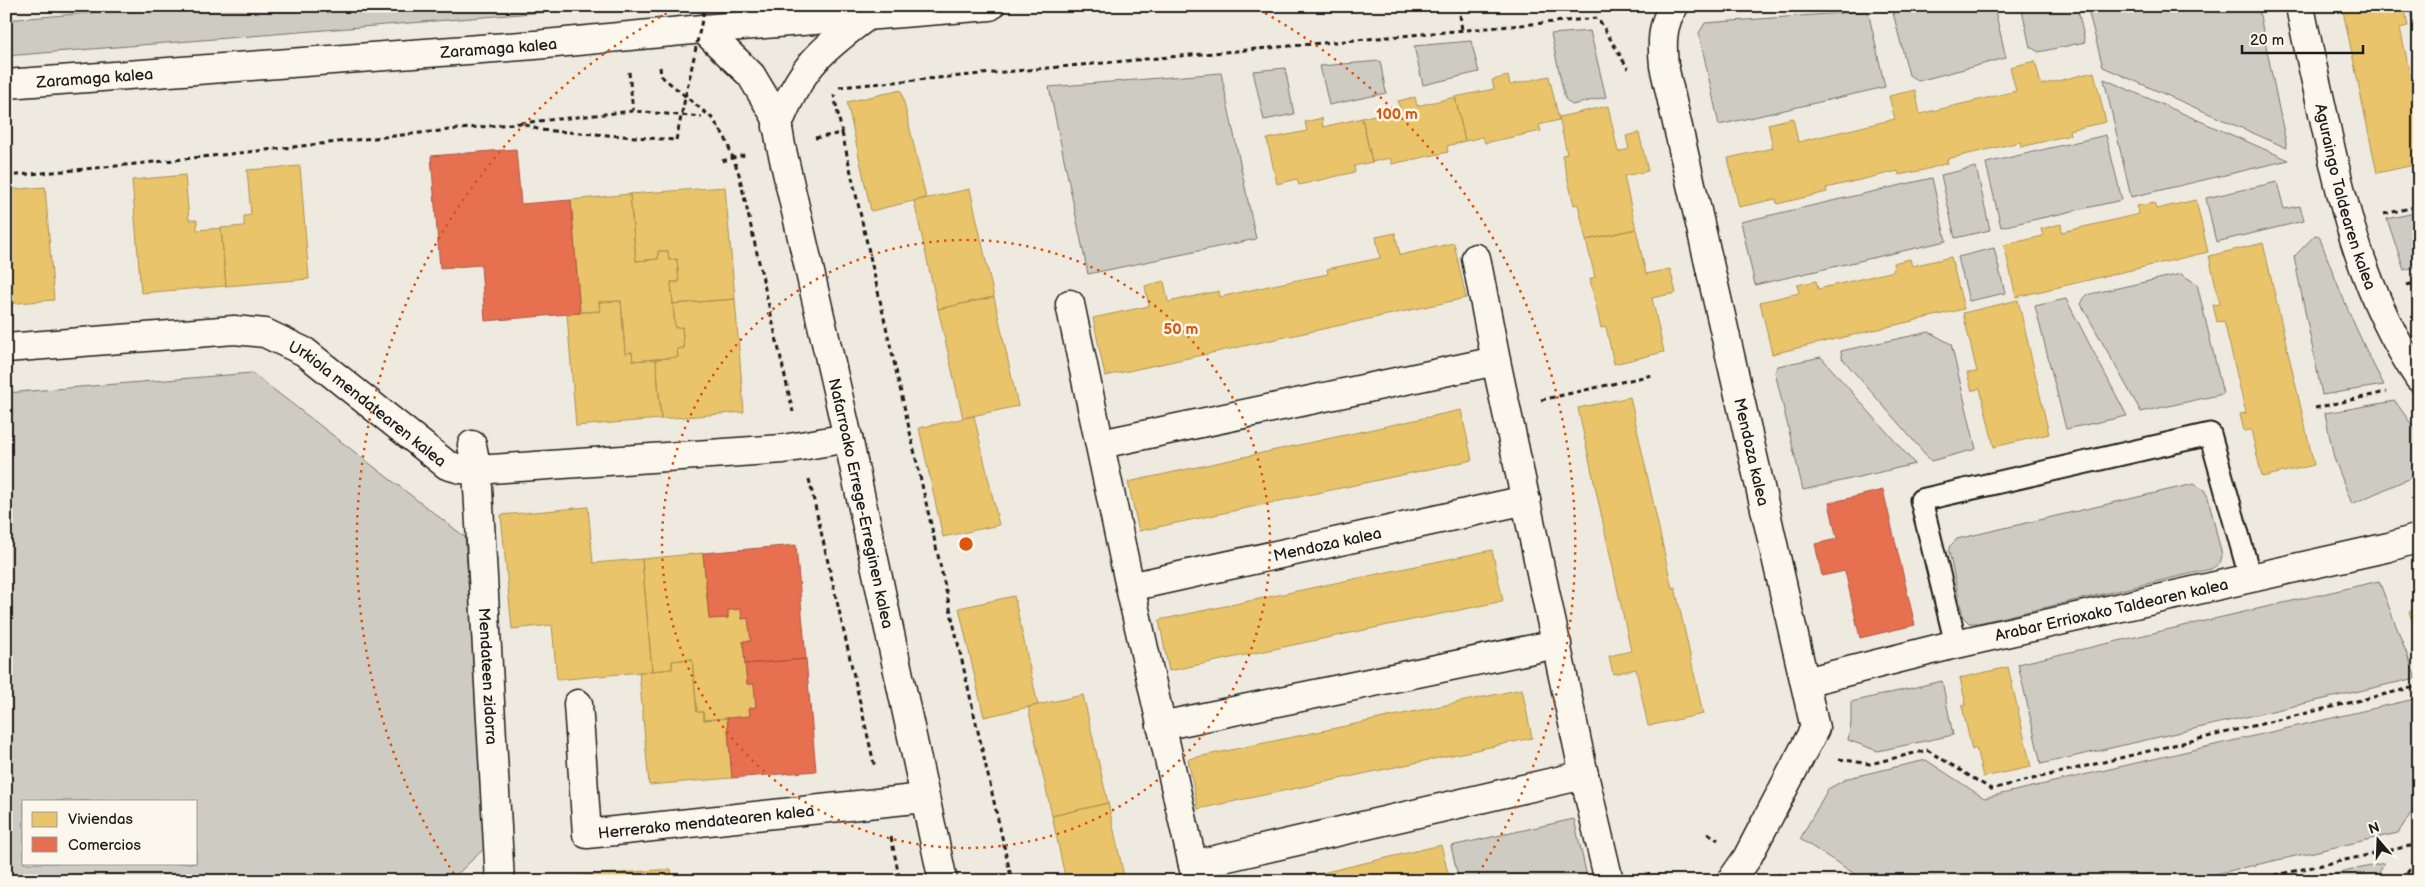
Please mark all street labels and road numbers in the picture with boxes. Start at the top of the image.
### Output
street label: Zaramaga kalea [439,35,558,63]
street label: Zaramaga kalea [35,65,154,93]
street label: Aguraingo Taldearen kalea [2310,102,2379,293]
street label: Urkiola mendatearen kalea [285,338,450,472]
street label: Nafarroako Errege-Erreginen kalea [824,377,897,630]
street label: Mendoza kalea [1729,396,1772,508]
street label: Mendoza kalea [1272,524,1383,566]
street label: Arabar Errioxako Taldearen kalea [1993,575,2230,646]
street label: Mendateen zidorra [474,607,500,745]
street label: Herrerako mendatearen kalea [597,802,815,844]

